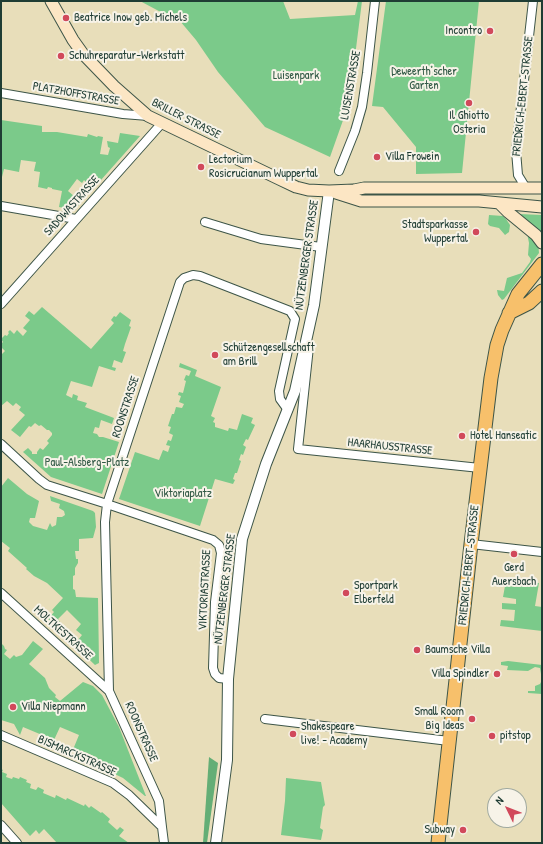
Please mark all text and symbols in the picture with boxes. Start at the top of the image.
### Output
place label: Beatrice Inow geb. Michels [74,11,187,25]
marker: Beatrice Inow geb. Michels [61,13,71,23]
place label: Incontro [445,24,482,38]
marker: Incontro [485,26,495,36]
street label: FRIEDRICH-EBERT-STRASSE [510,35,536,157]
place label: Schuhreparatur-Werkstatt [69,49,184,63]
street label: LUISENSTRASSE [338,49,364,121]
marker: Schuhreparatur-Werkstatt [56,51,66,61]
park label: Deweerth’scher Garten [391,65,457,93]
park label: Luisenpark [273,69,319,83]
street label: PLATZHOFFSTRASSE [32,79,120,109]
street label: BRILLER STRASSE [149,95,223,143]
marker: Il Ghiotto Osteria [464,98,474,108]
place label: Il Ghiotto Osteria [449,109,489,137]
place label: Villa Frowein [385,150,439,164]
marker: Villa Frowein [372,152,382,162]
place label: Lectorium Rosicrucianum Wuppertal [209,153,318,181]
marker: Lectorium Rosicrucianum Wuppertal [196,162,206,172]
street label: SADOWASTRASSE [41,173,103,239]
street label: NÜTZENBERGER STRASSE [292,199,322,311]
place label: Stadtsparkasse Wuppertal [402,218,468,246]
marker: Stadtsparkasse Wuppertal [471,227,481,237]
place label: Schützengesellschaft am Brill [223,341,315,369]
marker: Schützengesellschaft am Brill [210,350,220,360]
street label: ROONSTRASSE [109,374,143,440]
place label: Hotel Hanseatic [470,429,537,443]
marker: Hotel Hanseatic [457,431,467,441]
street label: HAARHAUSSTRASSE [347,435,433,459]
park label: Paul-Alsberg-Platz [45,456,129,470]
park label: Viktoriaplatz [154,487,212,501]
street label: FRIEDRICH-EBERT-STRASSE [456,504,482,626]
street label: NÜTZENBERGER STRASSE [211,533,239,645]
street label: VIKTORIASTRASSE [196,549,214,631]
marker: Gerd Auersbach [509,549,519,559]
place label: Gerd Auersbach [492,561,536,589]
place label: Sportpark Elberfeld [354,579,398,607]
marker: Sportpark Elberfeld [341,588,351,598]
street label: MOLTKESTRASSE [31,603,95,663]
place label: Baumsche Villa [425,643,490,657]
marker: Baumsche Villa [412,645,422,655]
place label: Villa Spindler [431,667,489,681]
marker: Villa Spindler [492,669,502,679]
place label: Villa Niepmann [21,700,86,714]
street label: ROONSTRASSE [121,700,161,764]
marker: Villa Niepmann [8,702,18,712]
place label: Small Room Big Ideas [414,705,464,733]
marker: Small Room Big Ideas [467,714,477,724]
place label: Shakespeare live! - Academy [301,720,368,748]
marker: Shakespeare live! - Academy [288,729,298,739]
place label: pitstop [500,729,531,743]
marker: pitstop [487,731,497,741]
street label: BISMARCKSTRASSE [35,732,119,780]
north arrow [487,788,527,828]
text: N [492,794,506,807]
place label: Subway [424,823,455,837]
marker: Subway [458,825,468,835]

